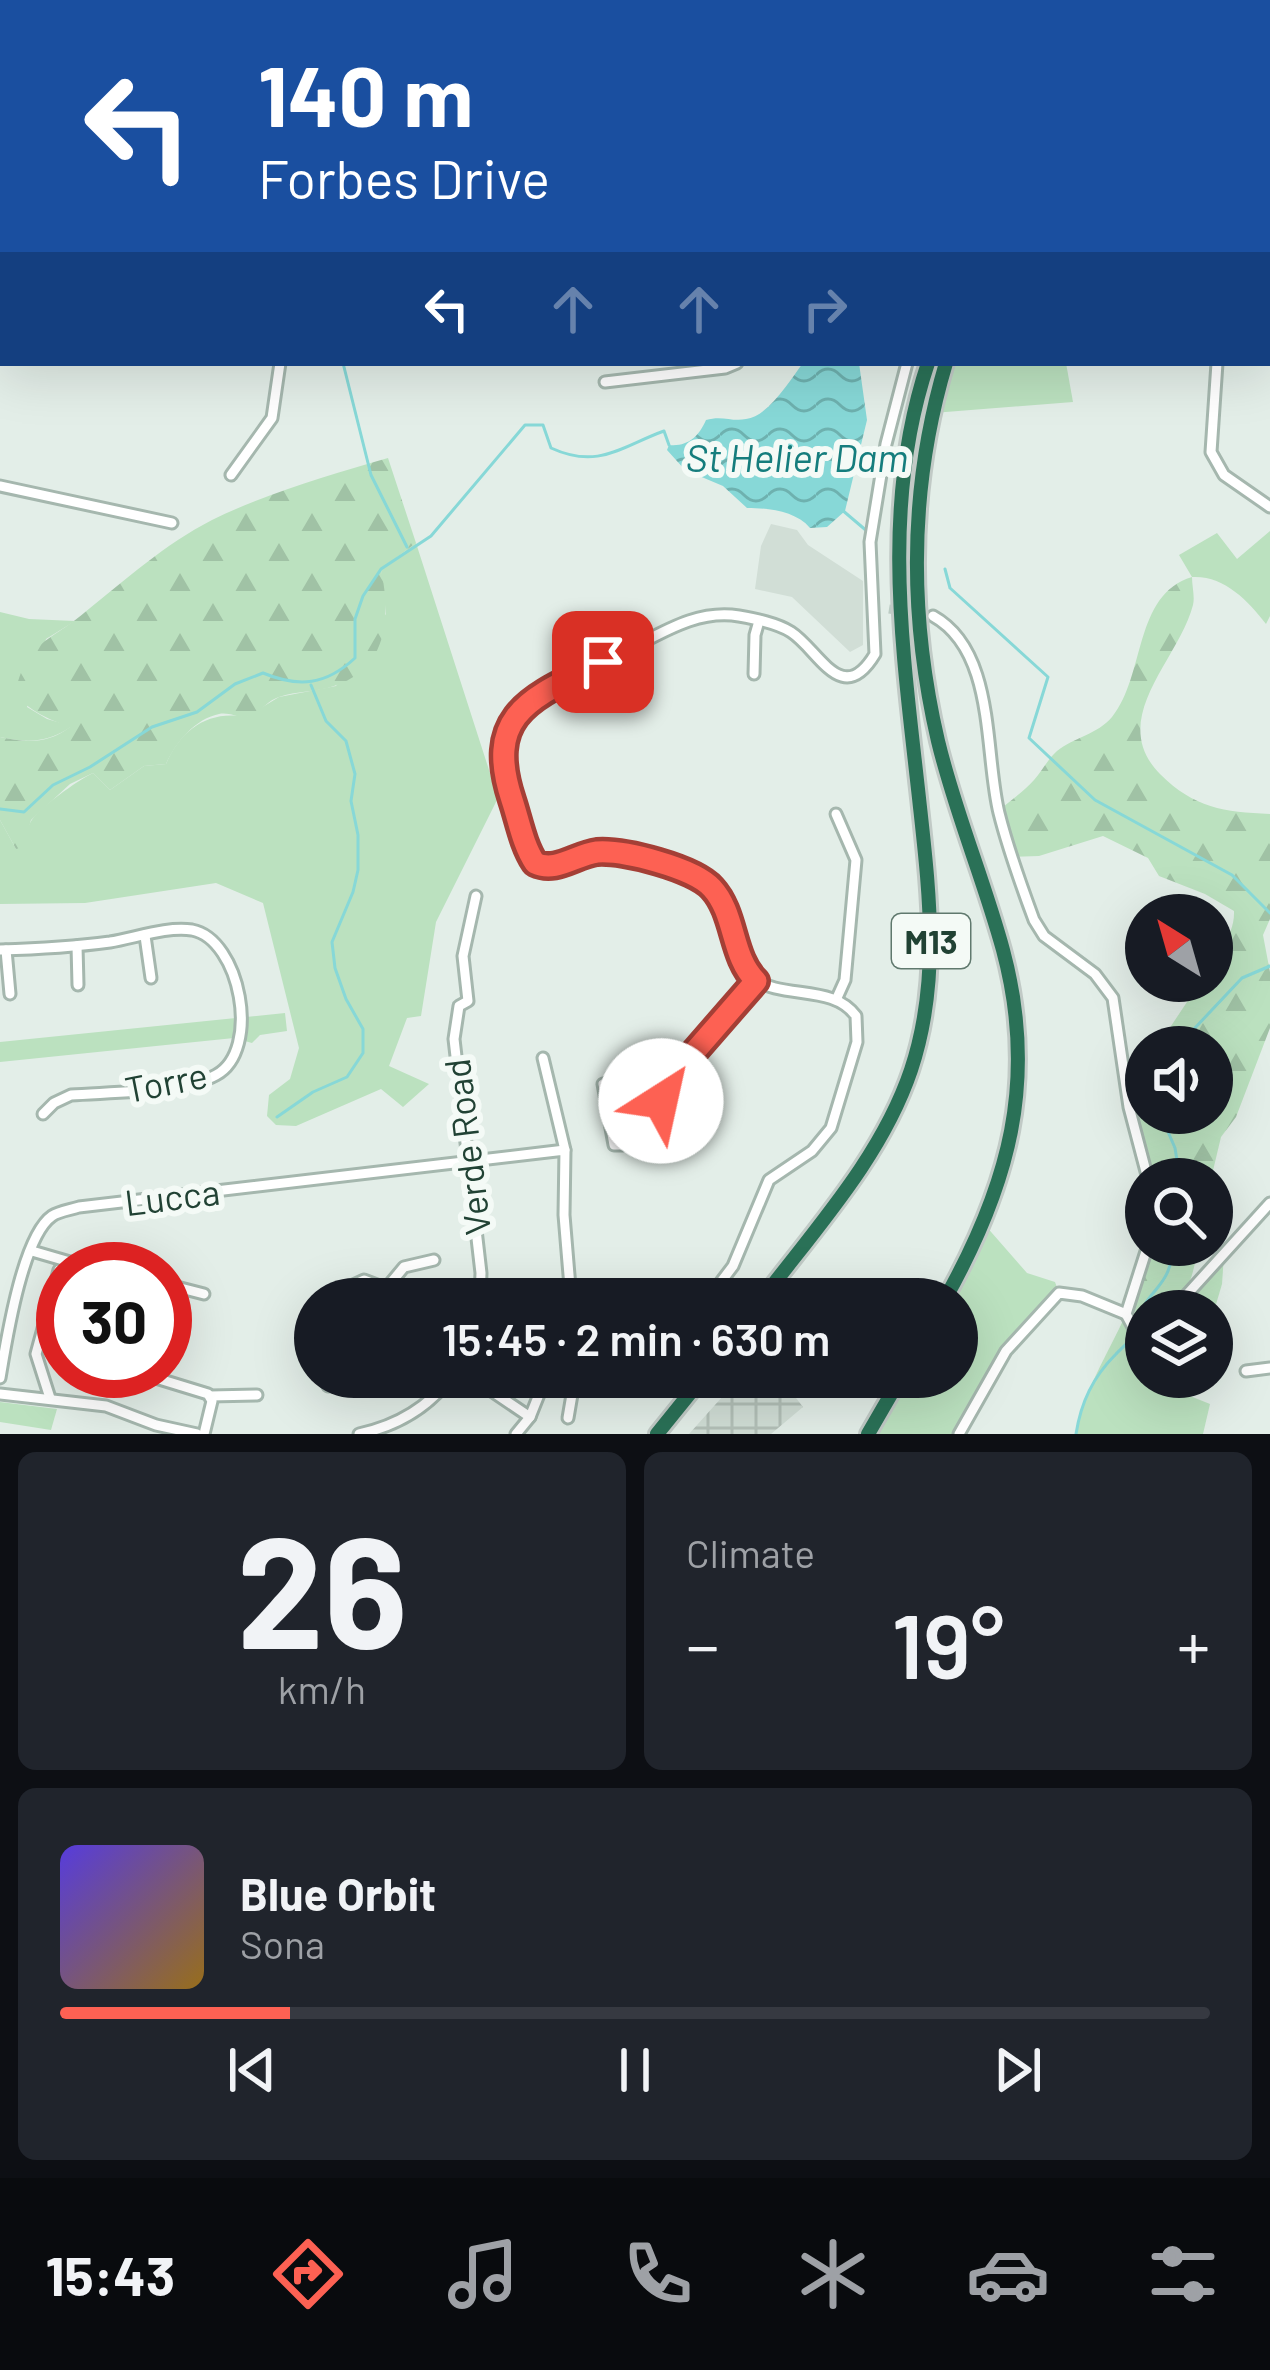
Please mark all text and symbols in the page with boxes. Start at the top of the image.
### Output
text: 140 m [258,43,473,144]
icon: left [60,48,216,204]
text: Forbes Drive [258,145,550,210]
icon: left [414,276,480,342]
icon: ahead [540,276,606,342]
icon: ahead [666,276,732,342]
icon: right [792,276,858,342]
water label: St Helier Dam [686,433,908,480]
pin [552,611,654,713]
icon: arrive [570,629,636,695]
north arrow [1125,894,1233,1002]
map controls [1125,894,1233,1398]
road number: M13 [892,914,970,968]
button: sound [1125,1026,1233,1134]
position arrow [598,1038,724,1164]
street label: Torre [121,1052,211,1110]
street label: Verde Road [434,1056,498,1238]
button: search [1125,1158,1233,1266]
street label: Lucca [122,1169,222,1223]
speed limit sign: 30 [36,1242,192,1398]
button: layers [1125,1290,1233,1398]
text: 15:45 · 2 min · 630 m [442,1311,830,1365]
text: 26 [236,1493,408,1680]
text: Climate [686,1529,815,1576]
text: 19° [891,1589,1005,1697]
text: − [686,1604,719,1683]
text: + [1177,1604,1210,1683]
text: km/h [278,1665,366,1712]
text: Blue Orbit [240,1866,436,1920]
text: Sona [240,1920,325,1967]
icon: previous [219,2037,285,2103]
icon: pause [602,2037,668,2103]
icon: next [985,2037,1051,2103]
icon: directions [266,2232,350,2316]
icon: music [441,2232,525,2316]
icon: phone [616,2232,700,2316]
icon: climate [791,2232,875,2316]
icon: car [966,2232,1050,2316]
icon: filters [1141,2232,1225,2316]
text: 15:43 [45,2242,175,2307]

